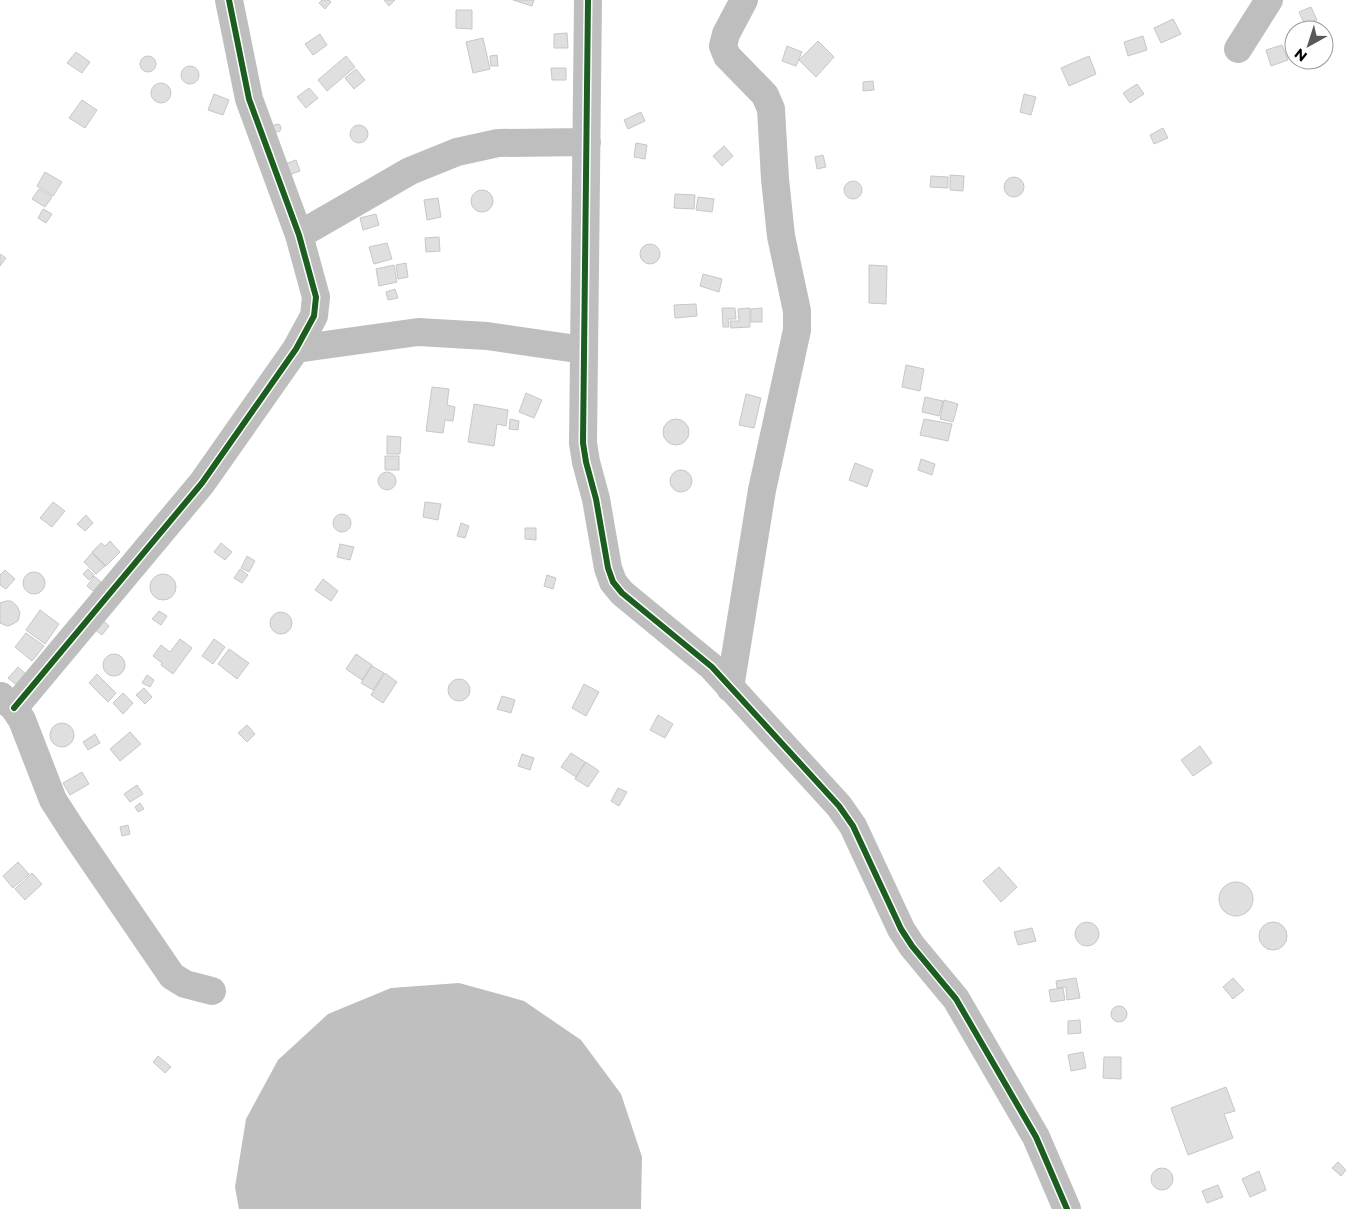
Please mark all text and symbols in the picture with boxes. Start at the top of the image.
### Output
north arrow [1284,20,1334,70]
text: N [1291,45,1311,66]

